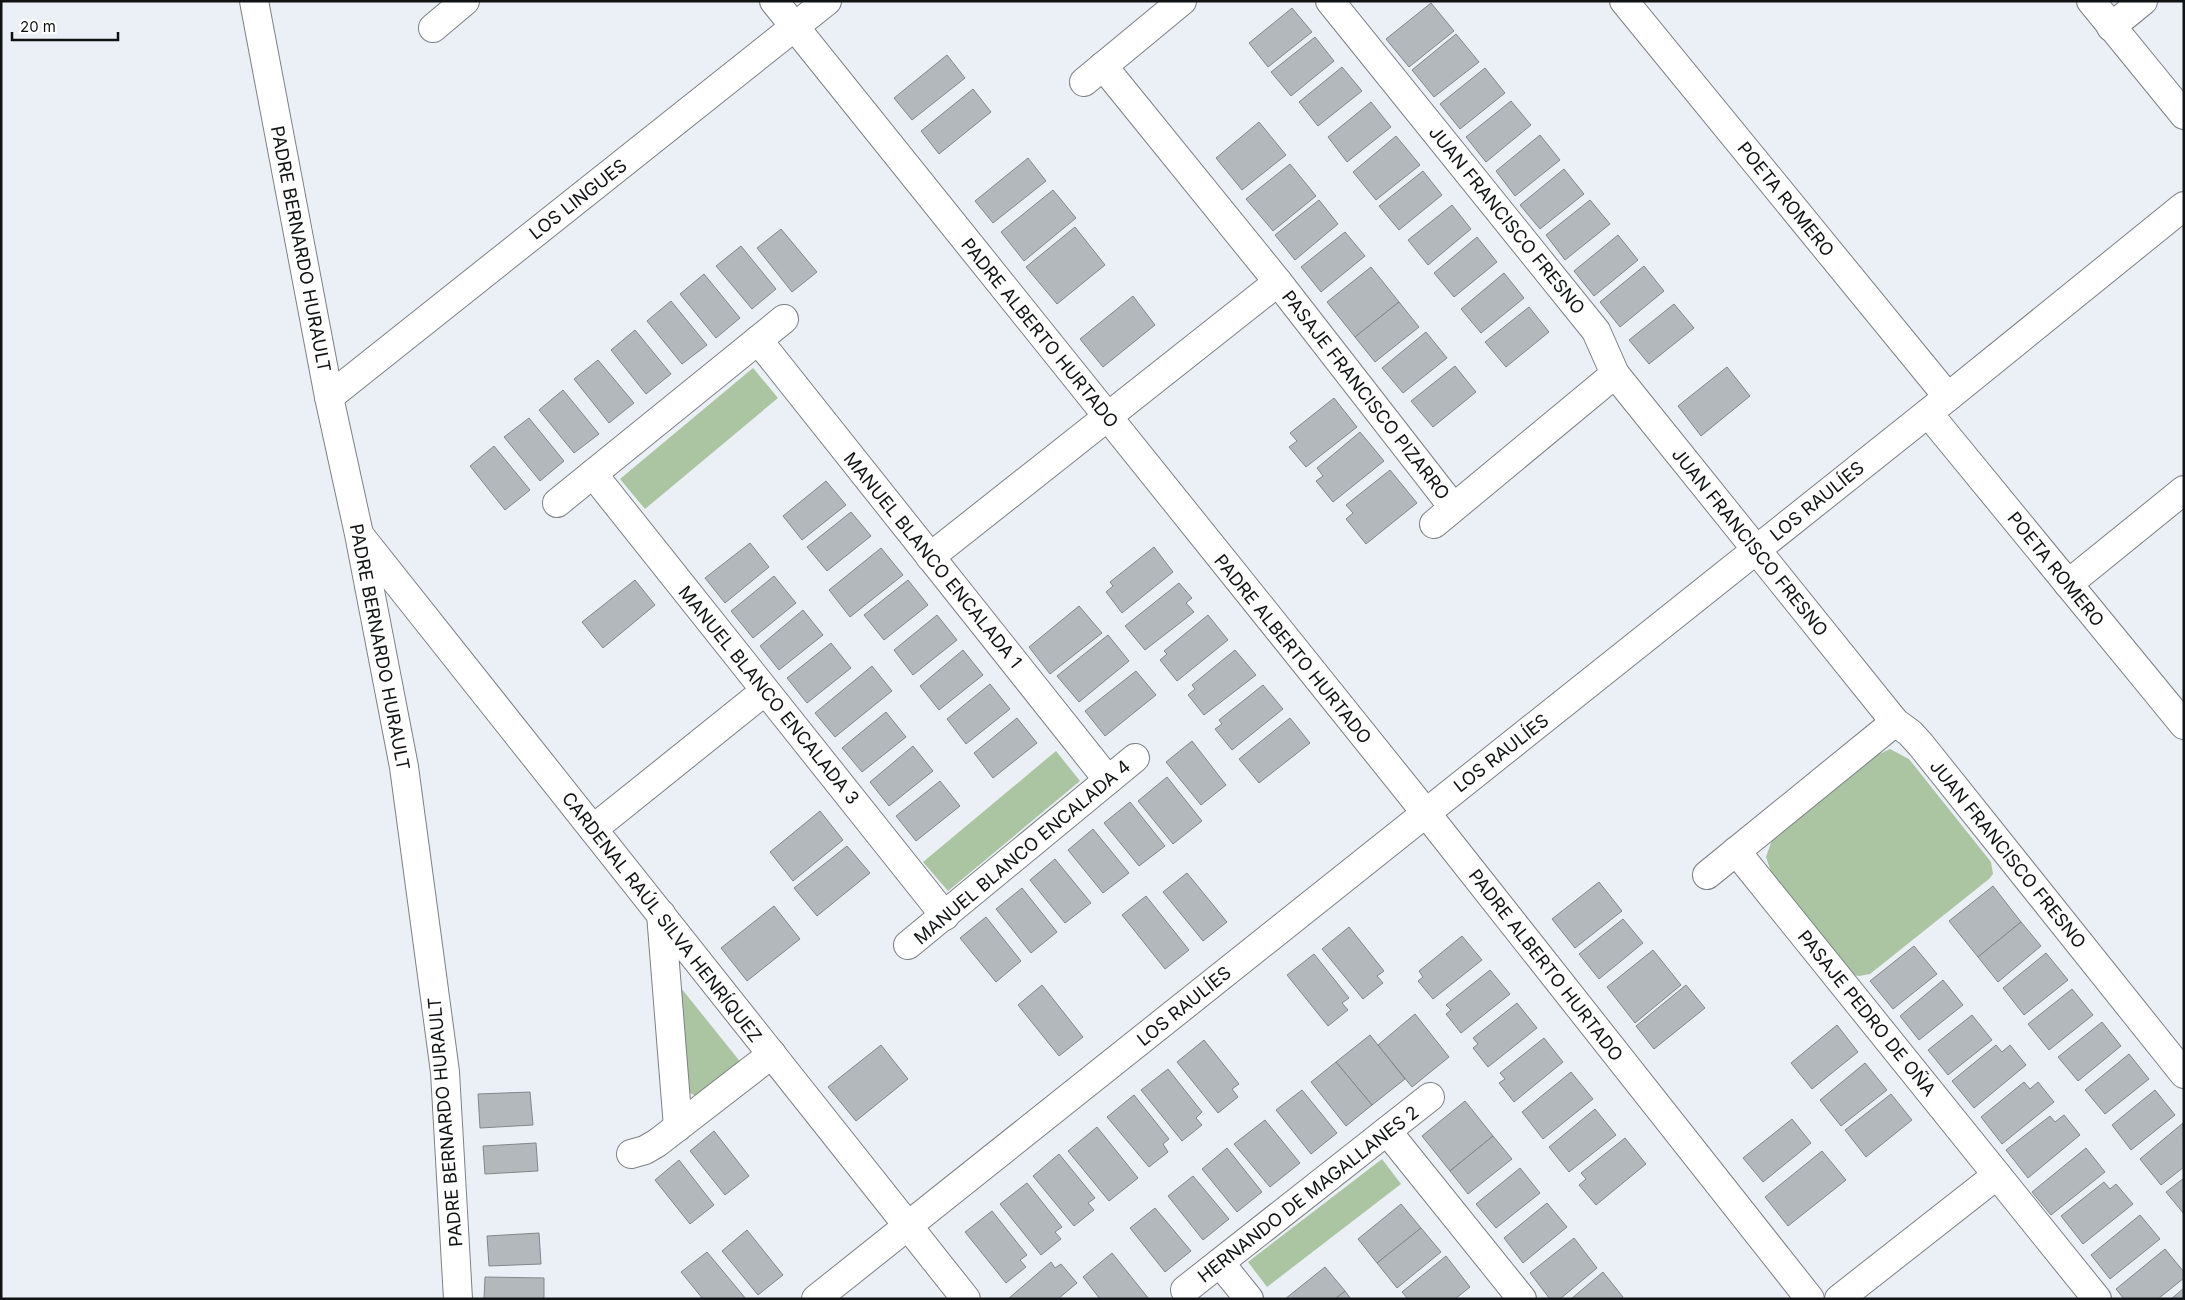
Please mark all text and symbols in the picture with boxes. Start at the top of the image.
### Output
scale bar [12,10,119,42]
text: 20 m [20,17,56,36]
street label: JUAN FRANCISCO FRESNO [1425,122,1589,318]
street label: PADRE BERNARDO HURAULT [267,124,335,374]
street label: POETA ROMERO [1733,137,1839,261]
street label: LOS LINGUES [525,154,631,244]
street label: PADRE ALBERTO HURTADO [957,234,1123,432]
street label: PASAJE FRANCISCO PIZARRO [1278,286,1454,504]
street label: JUAN FRANCISCO FRESNO [1668,444,1832,640]
street label: MANUEL BLANCO ENCALADA 1 [840,448,1026,672]
street label: LOS RAULÍES [1765,456,1868,545]
street label: POETA ROMERO [2003,507,2109,631]
street label: PADRE BERNARDO HURAULT [346,522,414,772]
street label: PADRE ALBERTO HURTADO [1210,550,1376,748]
street label: MANUEL BLANCO ENCALADA 3 [674,582,864,808]
street label: LOS RAULÍES [1449,709,1553,797]
street label: MANUEL BLANCO ENCALADA 4 [910,755,1134,949]
street label: JUAN FRANCISCO FRESNO [1926,756,2090,952]
street label: CARDENAL RAÚL SILVA HENRÍQUEZ [558,787,767,1046]
street label: PADRE ALBERTO HURTADO [1465,865,1627,1065]
street label: PASAJE PEDRO DE OÑA [1794,925,1941,1100]
street label: LOS RAULÍES [1132,961,1235,1050]
street label: PADRE BERNARDO HURAULT [424,996,466,1248]
street label: HERNANDO DE MAGALLANES 2 [1193,1101,1423,1287]

